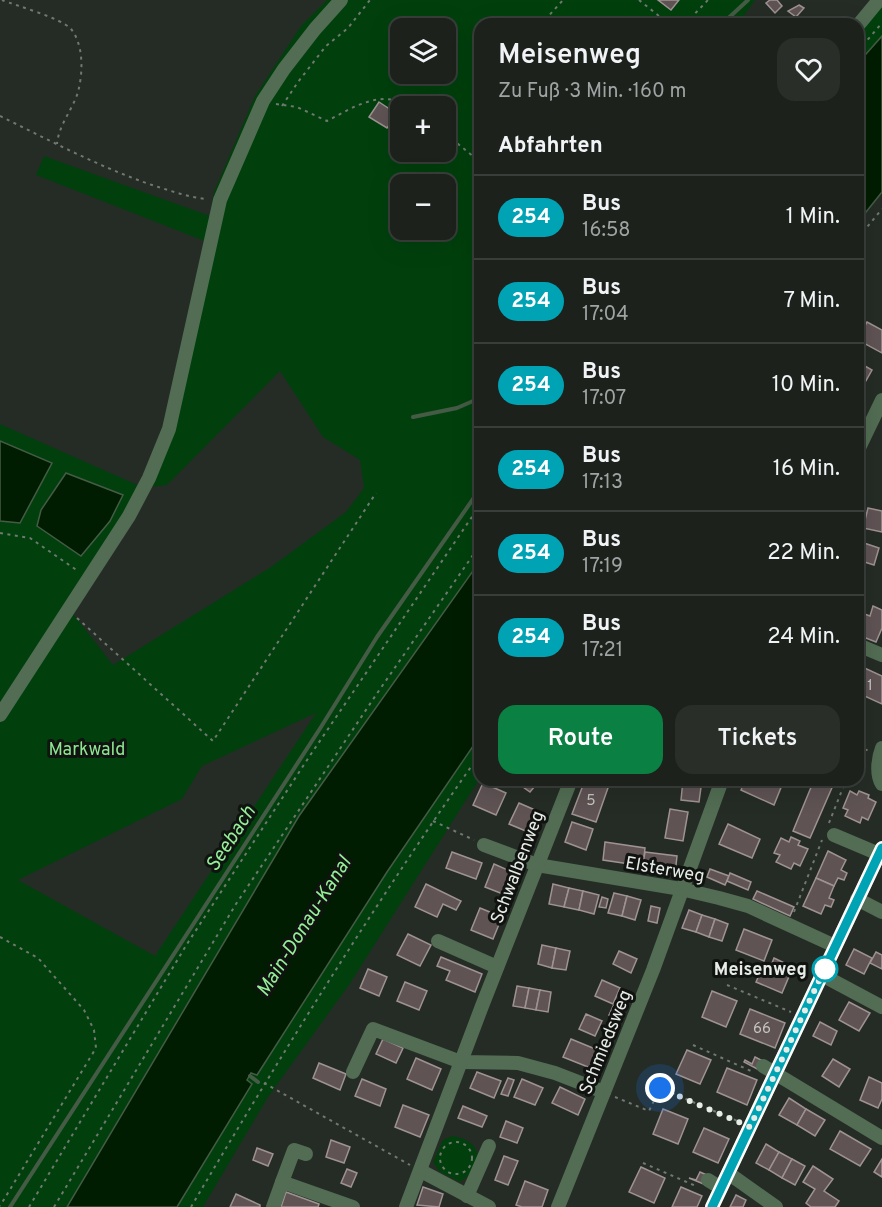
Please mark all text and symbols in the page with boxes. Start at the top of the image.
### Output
map controls [390,18,456,240]
button: layers [390,18,456,84]
text: Meisenweg [498,38,641,74]
button: heart [777,38,840,101]
text: Zu Fuß · 3 Min. · 160 m [498,79,686,105]
button: + [390,96,456,162]
text: Abfahrten [498,133,603,160]
button: − [390,174,456,240]
text: Bus [582,191,621,218]
text: 254 [511,204,551,231]
text: 1 Min. [786,204,840,231]
text: 16:58 [582,218,631,244]
text: Bus [582,275,621,302]
text: 254 [511,288,551,315]
text: 7 Min. [783,288,840,315]
text: 17:04 [582,302,629,328]
text: Bus [582,359,621,386]
text: 254 [511,372,551,399]
text: 10 Min. [772,372,840,399]
text: 17:07 [582,386,626,412]
text: Bus [582,443,621,470]
text: 254 [511,456,551,483]
text: 16 Min. [773,456,840,483]
text: 17:13 [582,470,623,496]
text: Bus [582,527,621,554]
text: 254 [511,540,551,567]
text: 22 Min. [767,540,840,567]
text: 17:19 [582,554,623,580]
text: Bus [582,611,621,638]
text: 254 [511,624,551,651]
text: 24 Min. [767,624,840,651]
text: 17:21 [582,638,623,664]
house number: 1 [867,677,873,696]
button: Route [498,705,663,774]
button: Tickets [675,705,840,774]
park label: Markwald [49,739,125,762]
house number: 5 [586,792,596,811]
water label: Seebach [201,801,263,877]
street label: Schwalbenweg [486,808,551,927]
water label: Main-Donau-Kanal [251,851,359,1002]
street label: Elsterweg [623,852,706,889]
marker: Meisenweg [812,956,838,982]
place label: Meisenweg [714,959,807,982]
street label: Schmiedsweg [575,987,638,1098]
house number: 66 [753,1020,771,1039]
your location [645,1073,675,1103]

